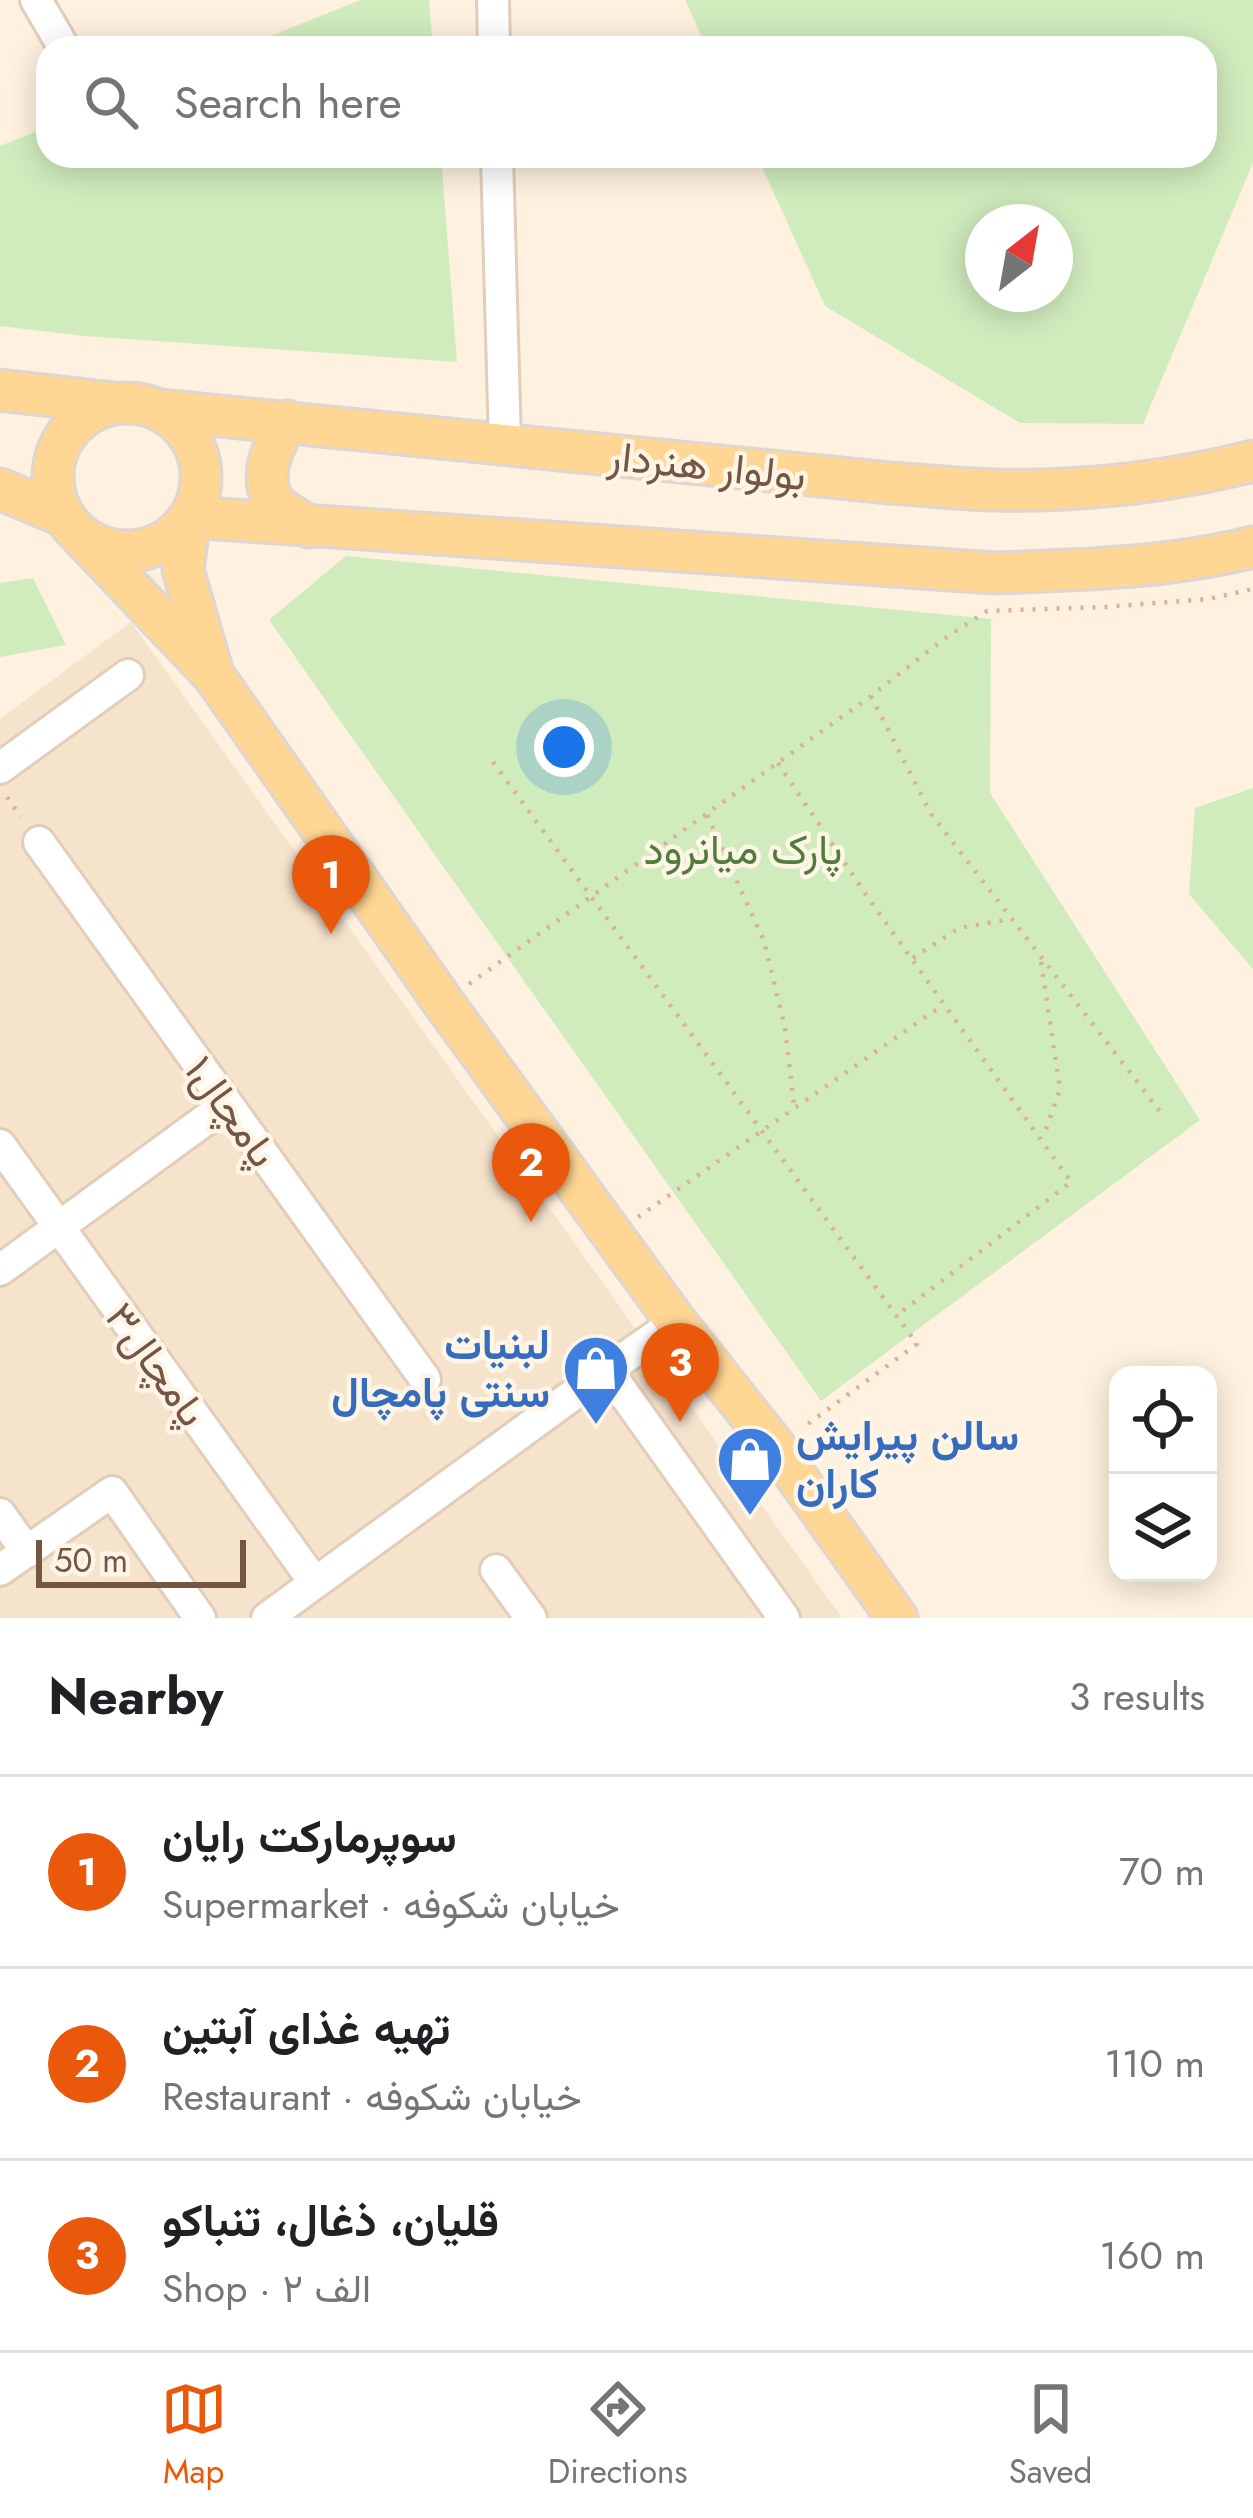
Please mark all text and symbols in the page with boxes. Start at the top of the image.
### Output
search box [36,36,1217,168]
icon: search [78,69,144,135]
text: Search here [174,70,402,135]
north arrow [965,204,1073,312]
street label: بولوار هنردار [604,425,809,506]
your location [534,717,594,777]
park label: پارک میانرود [644,819,842,880]
pin: 1 [292,835,370,934]
street label: پامچال۱ [170,1043,293,1180]
pin: 2 [492,1123,570,1222]
street label: پامچال۳ [91,1289,223,1439]
place label: لبنیات سنتی پامچال [331,1314,550,1423]
pin: 3 [641,1323,719,1422]
shop icon: لبنیات سنتی پامچال [561,1333,631,1427]
map controls [1109,1366,1217,1582]
button: locate [1109,1366,1217,1474]
place label: سالن پیرایش کاران [796,1405,1019,1514]
shop icon: سالن پیرایش کاران [715,1424,785,1518]
button: layers [1109,1474,1217,1582]
scale bar [36,1534,246,1587]
text: 50 m [54,1537,128,1584]
text: Nearby [48,1659,223,1733]
text: 3 results [1069,1668,1205,1725]
text: سوپرمارکت رایان [162,1804,457,1869]
text: 1 [77,1843,97,1900]
text: 70 m [1119,1843,1205,1900]
text: Supermarket · خیابان شکوفه [162,1876,620,1933]
text: تهیه غذای آبتین [162,1996,451,2061]
text: 2 [74,2035,100,2092]
text: 110 m [1104,2035,1205,2092]
text: Restaurant · خیابان شکوفه [162,2068,582,2125]
text: قلیان، ذغال، تنباکو [162,2188,499,2253]
text: 3 [75,2227,99,2284]
text: 160 m [1099,2227,1205,2284]
text: Shop · ۲ الف [162,2260,371,2317]
tab: Map [161,2376,227,2495]
tab: Directions [548,2376,688,2495]
tab: Saved [1009,2376,1092,2495]

